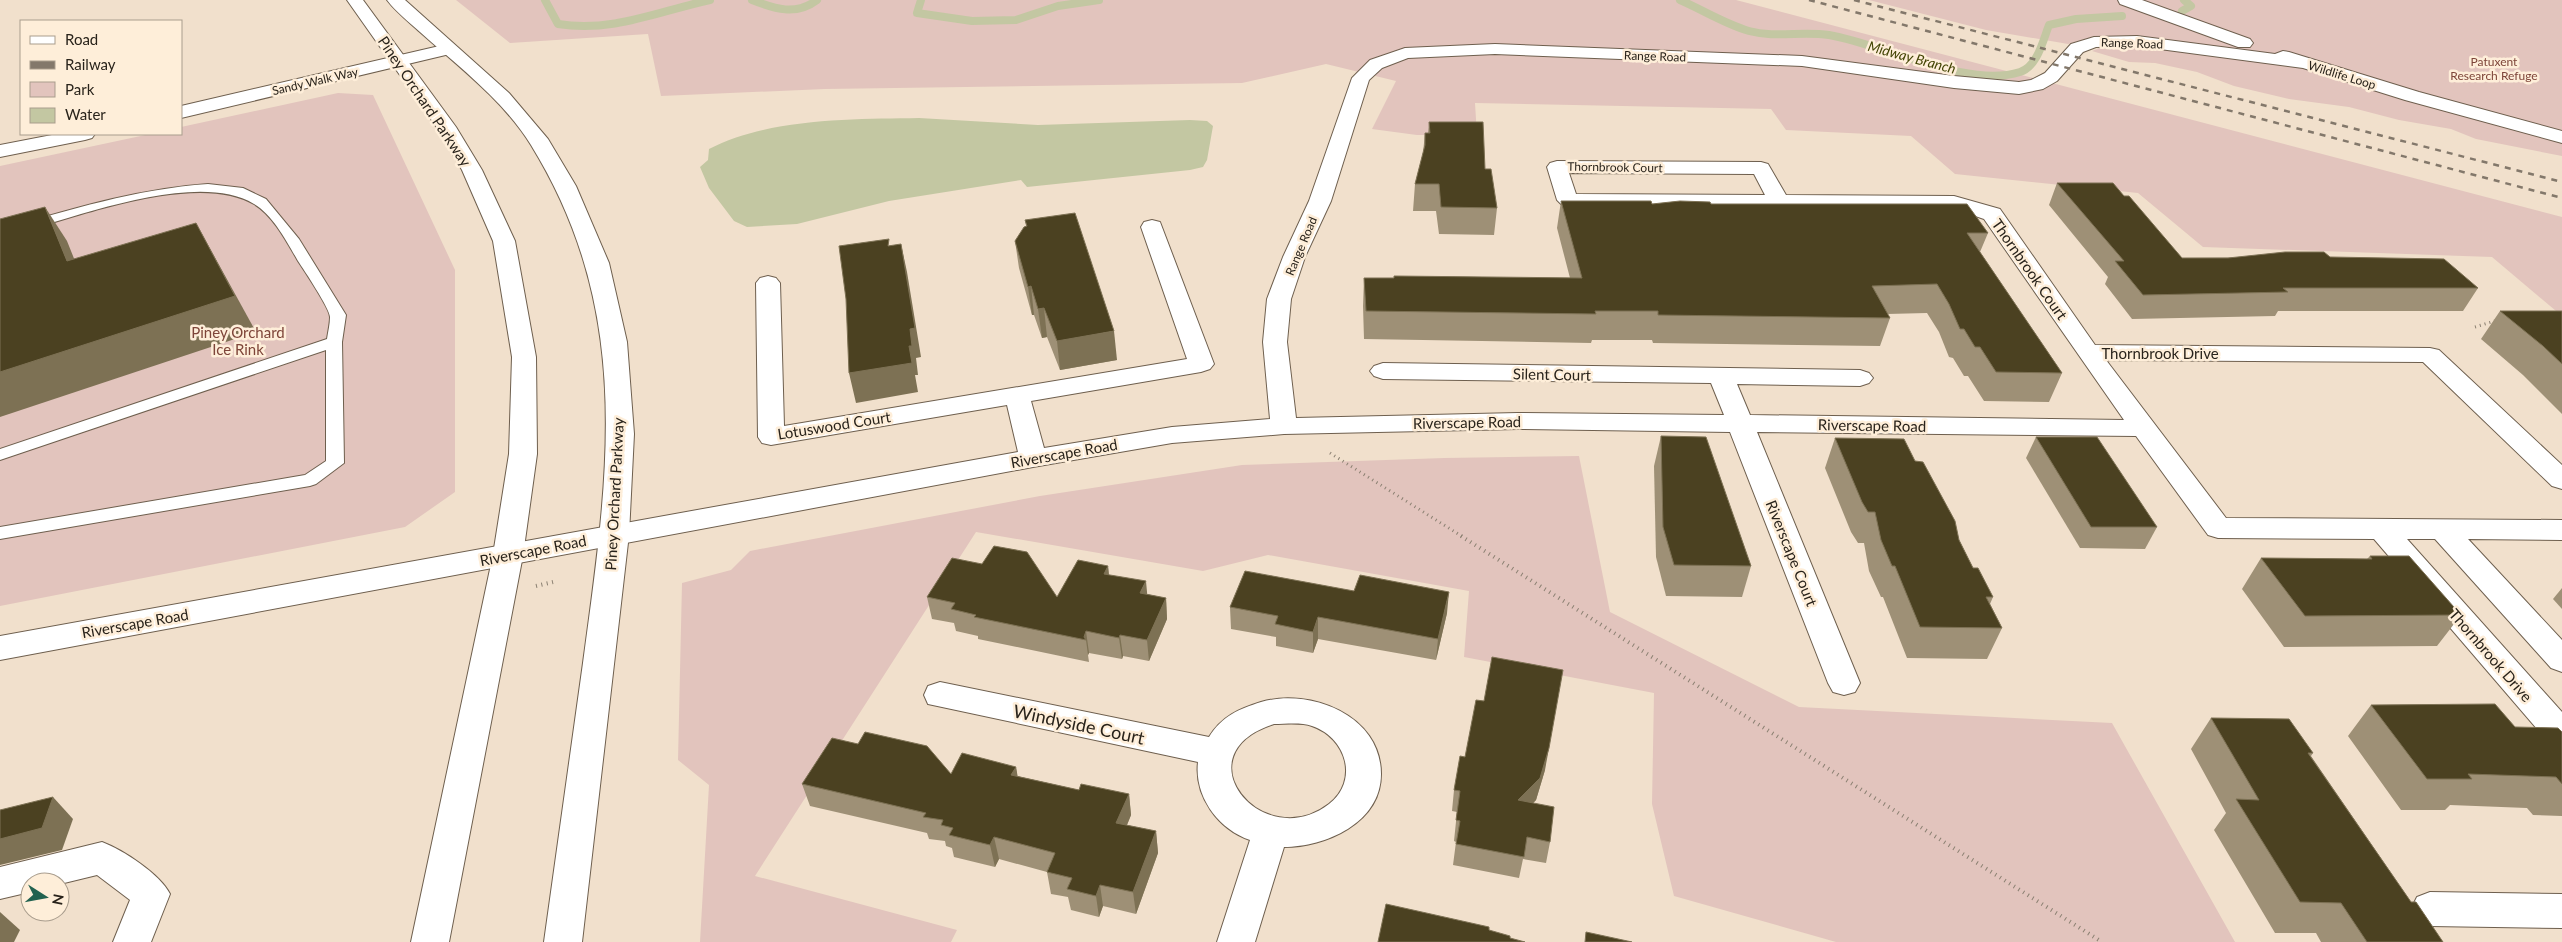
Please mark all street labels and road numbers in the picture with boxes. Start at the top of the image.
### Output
street label: Piney Orchard Parkway [375,32,475,170]
street label: Range Road [2101,34,2163,52]
street label: Range Road [1624,47,1686,65]
street label: Wildlife Loop [2306,58,2378,92]
street label: Sandy Walk Way [270,64,360,98]
street label: Thornbrook Court [1567,159,1663,175]
street label: Range Road [1282,214,1320,278]
street label: Thornbrook Court [1988,215,2072,323]
street label: Thornbrook Drive [2101,344,2219,362]
street label: Silent Court [1513,364,1592,384]
street label: Lotuswood Court [776,407,892,443]
street label: Riverscape Road [1413,412,1521,432]
street label: Riverscape Road [1818,415,1926,435]
street label: Piney Orchard Parkway [601,417,627,571]
street label: Riverscape Road [1009,435,1119,471]
street label: Riverscape Court [1763,497,1822,609]
street label: Riverscape Road [478,531,588,569]
street label: Riverscape Road [80,605,190,641]
street label: Thornbrook Drive [2446,605,2536,705]
street label: Windyside Court [1011,699,1147,749]

